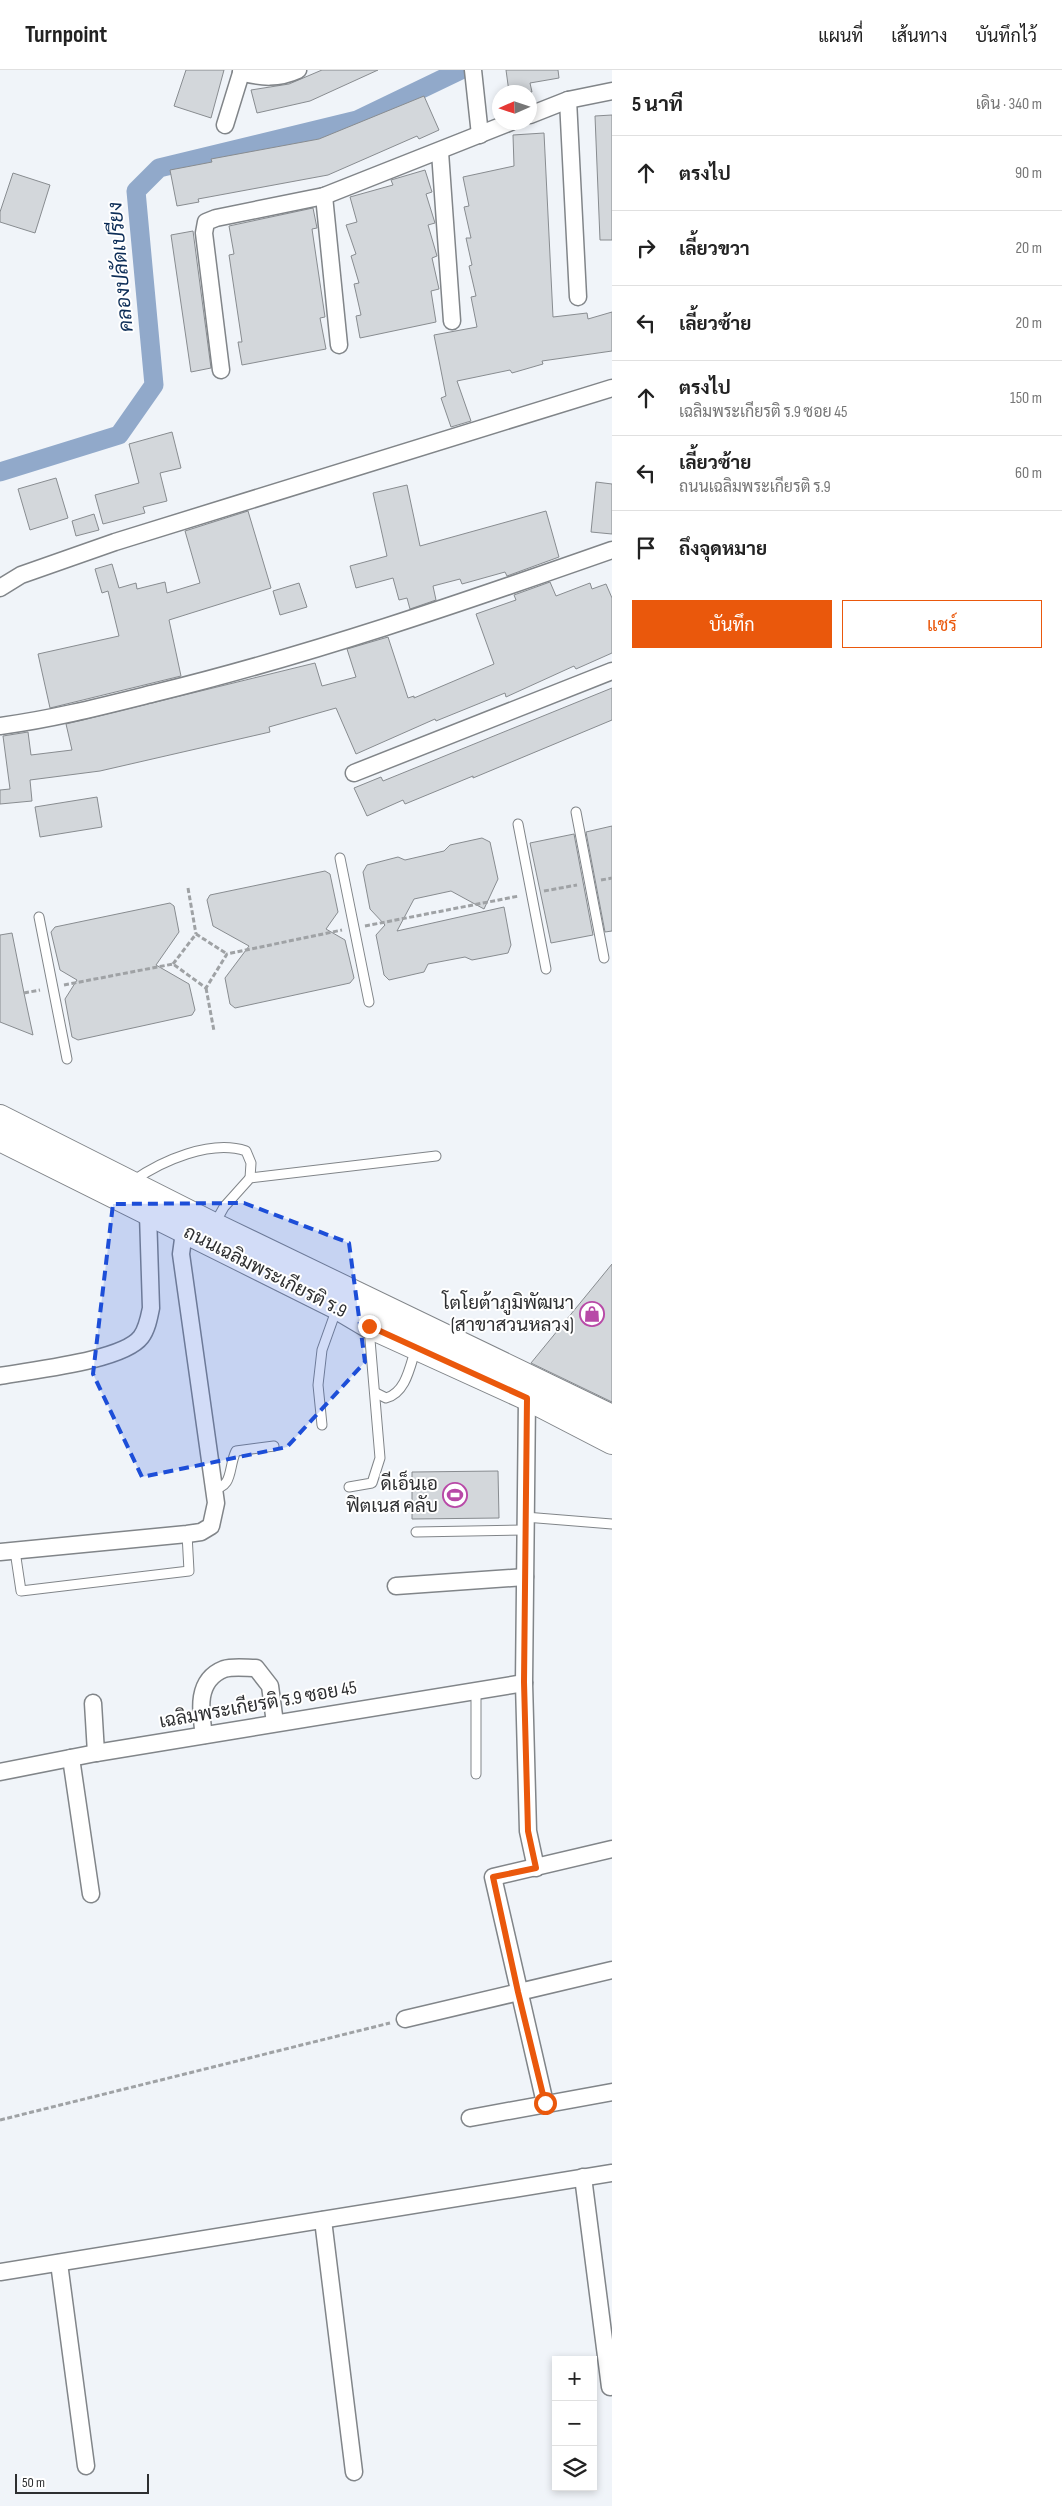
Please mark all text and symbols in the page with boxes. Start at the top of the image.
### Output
text: Turnpoint [25,20,107,49]
text: แผนที่ [818,26,863,47]
text: เส้นทาง [891,26,947,47]
text: บันทึกไว้ [975,26,1037,47]
north arrow [492,85,537,130]
text: 5 นาที [632,92,683,117]
text: เดิน · 340 m [976,95,1042,114]
icon: ahead [632,159,660,187]
text: ตรงไป [679,163,731,186]
text: 90 m [1015,164,1042,183]
water label: คลองปลัดเปรียง [101,201,139,333]
icon: right [632,234,660,262]
text: เลี้ยวขวา [679,238,750,261]
text: 20 m [1015,239,1042,258]
icon: left [632,309,660,337]
text: เลี้ยวซ้าย [679,313,751,336]
text: 20 m [1015,314,1042,333]
text: ตรงไป [679,377,731,400]
icon: ahead [632,384,660,412]
text: 150 m [1010,389,1042,408]
text: เฉลิมพระเกียรติ ร.9 ซอย 45 [679,403,847,422]
text: เลี้ยวซ้าย [679,452,751,475]
icon: left [632,459,660,487]
text: 60 m [1015,464,1042,483]
text: ถนนเฉลิมพระเกียรติ ร.9 [679,478,831,497]
icon: arrive [632,534,660,562]
text: ถึงจุดหมาย [679,538,767,561]
button: บันทึก [632,600,832,648]
button: แชร์ [842,600,1042,648]
street label: ถนนเฉลิมพระเกียรติ ร.9 [180,1219,351,1323]
place label: โตโยต้าภูมิพัฒนา (สาขาสวนหลวง) [441,1290,574,1337]
shop icon: โตโยต้าภูมิพัฒนา (สาขาสวนหลวง) [579,1301,605,1327]
route end [358,1315,381,1338]
place label: ดีเอ็นเอ ฟิตเนส คลับ [346,1470,438,1518]
sports icon: ดีเอ็นเอ ฟิตเนส คลับ [442,1482,468,1508]
street label: เฉลิมพระเกียรติ ร.9 ซอย 45 [157,1674,359,1734]
route start [534,2092,557,2115]
map controls [552,2356,597,2491]
button: + [552,2356,597,2401]
button: − [552,2401,597,2446]
button: layers [552,2446,597,2491]
scale bar [15,2471,149,2494]
text: 50 m [22,2474,45,2491]

